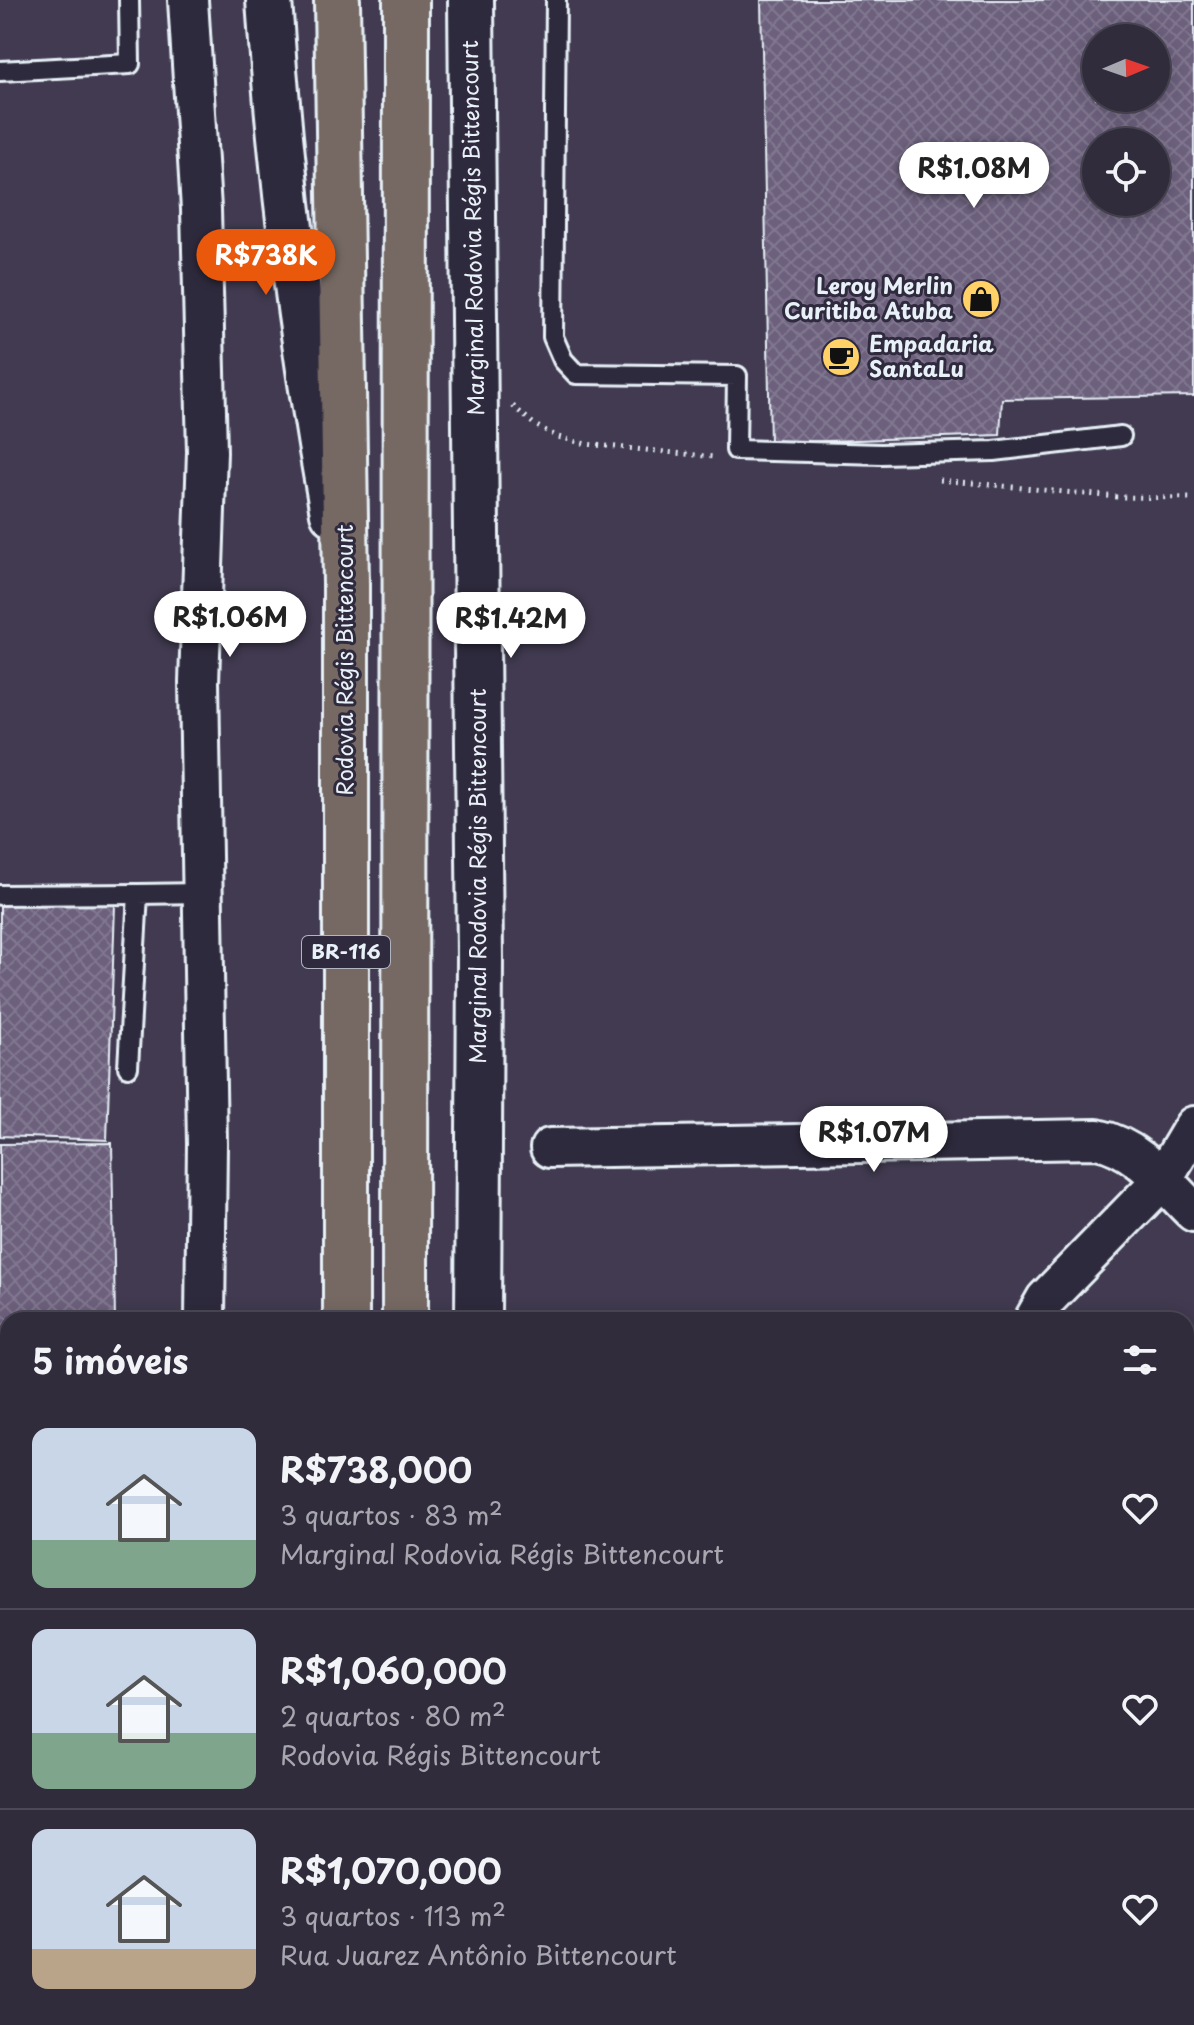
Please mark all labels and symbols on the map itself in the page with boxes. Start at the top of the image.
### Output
north arrow [1082,24,1170,112]
street label: Marginal Rodovia Régis Bittencourt [452,40,491,416]
pin: R$1.08M [900,142,1048,210]
pin: R$738K [201,229,331,297]
place label: Leroy Merlin Curitiba Atuba [784,268,953,326]
shop icon: Leroy Merlin Curitiba Atuba [960,278,1002,320]
place label: Empadaria SantaLu [869,326,994,384]
cafe icon: Empadaria SantaLu [820,336,862,378]
street label: Rodovia Régis Bittencourt [327,524,360,796]
pin: R$1.06M [156,591,304,659]
pin: R$1.42M [437,592,585,660]
street label: Marginal Rodovia Régis Bittencourt [460,688,493,1064]
road number: BR-116 [302,936,390,968]
pin: R$1.07M [800,1106,948,1174]

